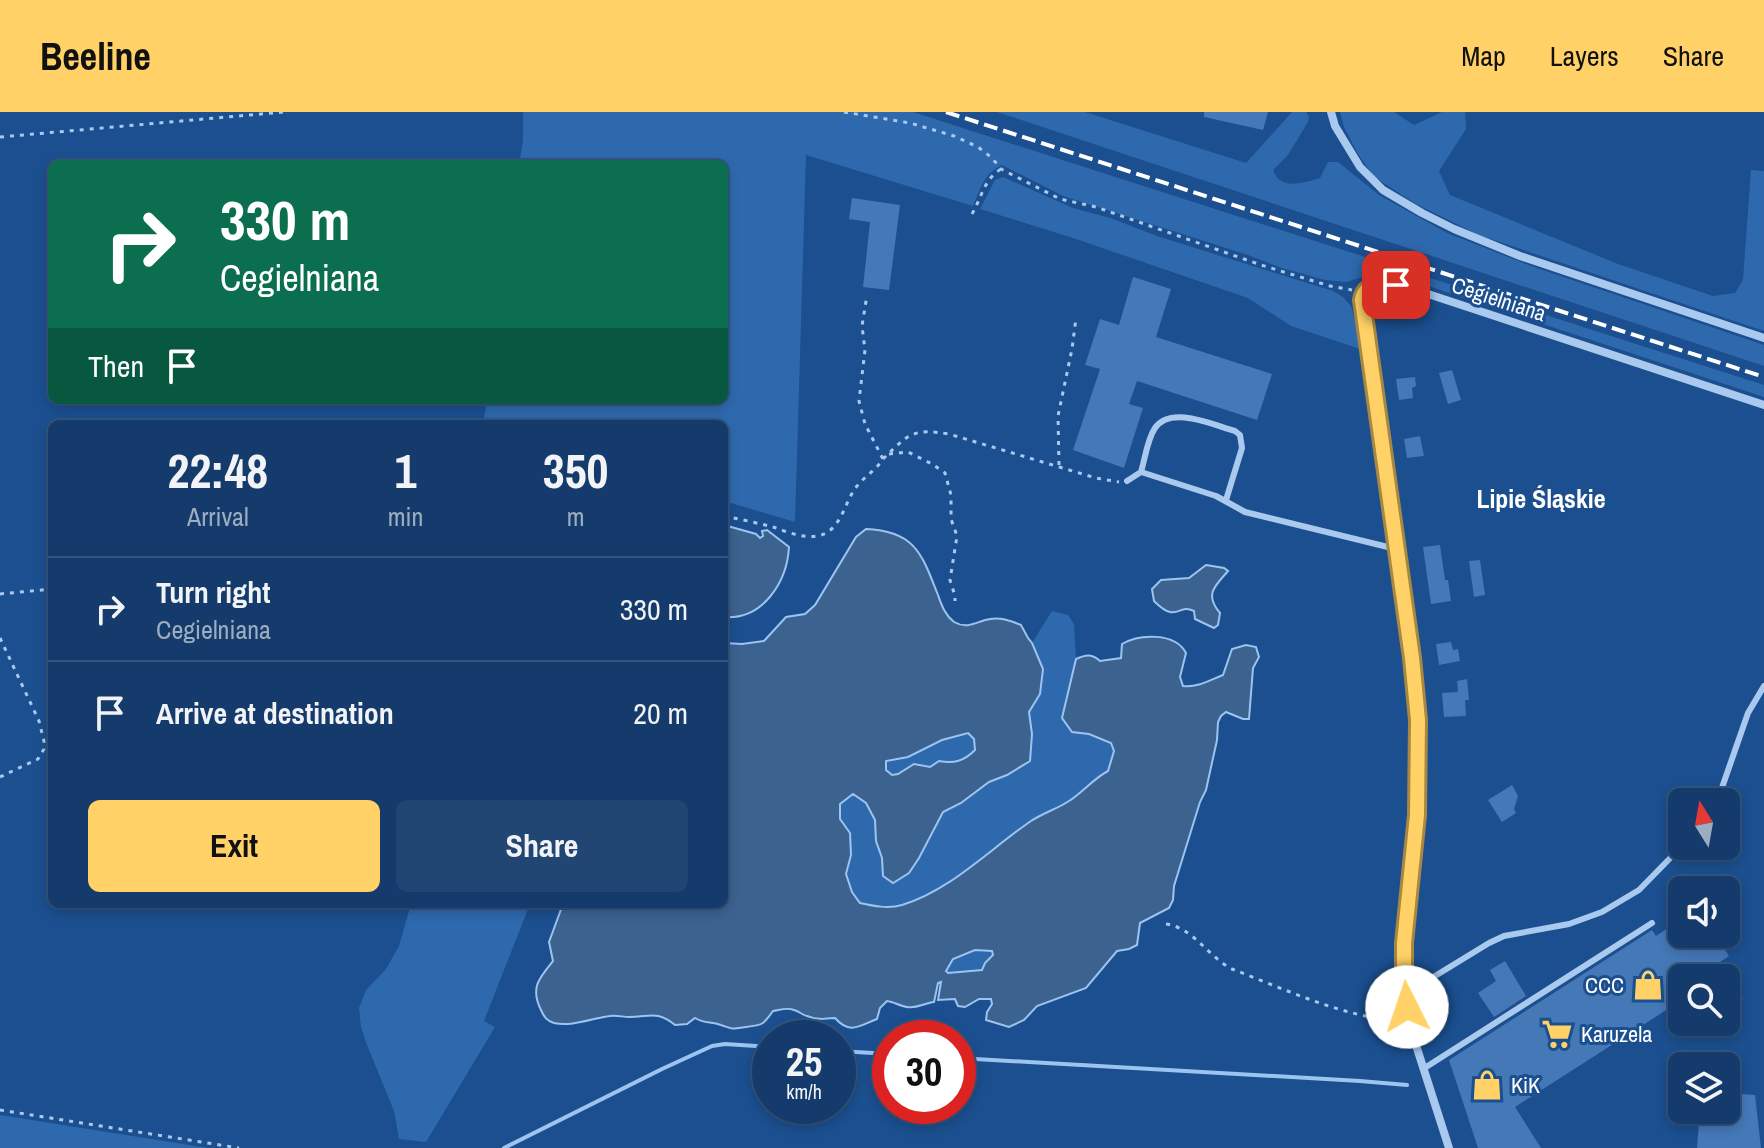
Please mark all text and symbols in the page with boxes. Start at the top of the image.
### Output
text: Beeline [40,31,151,82]
text: Map [1461,37,1506,75]
text: Layers [1550,37,1619,75]
text: Share [1663,37,1724,75]
text: 330 m [220,182,350,257]
icon: right [88,192,192,296]
pin [1362,251,1430,319]
text: Cegielniana [220,254,379,302]
icon: arrive [1374,263,1418,307]
street label: Cegielniana [1448,270,1550,328]
icon: arrive [160,344,204,388]
text: Then [88,346,144,386]
text: 22:48 [168,438,268,503]
text: 1 [395,438,416,503]
text: 350 [543,438,608,503]
district label: Lipie Śląskie [1476,481,1606,516]
text: Arrival [187,499,249,534]
text: min [388,499,423,534]
text: m [567,499,585,534]
text: Turn right [156,572,270,612]
icon: right [88,587,132,631]
text: 330 m [620,589,688,629]
text: Cegielniana [156,612,271,647]
icon: arrive [88,691,132,735]
text: Arrive at destination [156,693,394,733]
text: 20 m [633,693,688,733]
north arrow [1668,788,1740,860]
map controls [1668,788,1740,1124]
button: Exit [88,800,380,892]
button: Share [396,800,688,892]
button: sound [1668,876,1740,948]
button: search [1668,964,1740,1036]
position arrow [1365,965,1449,1049]
shop icon: CCC [1631,968,1665,1002]
place label: CCC [1585,970,1624,1000]
supermarket icon: Karuzela [1540,1017,1574,1051]
place label: Karuzela [1581,1019,1652,1049]
speed limit sign: 30 [872,1020,976,1124]
text: 25 [786,1035,822,1088]
button: layers [1668,1052,1740,1124]
shop icon: KiK [1470,1068,1504,1102]
place label: KiK [1511,1070,1540,1100]
text: km/h [786,1078,822,1105]

